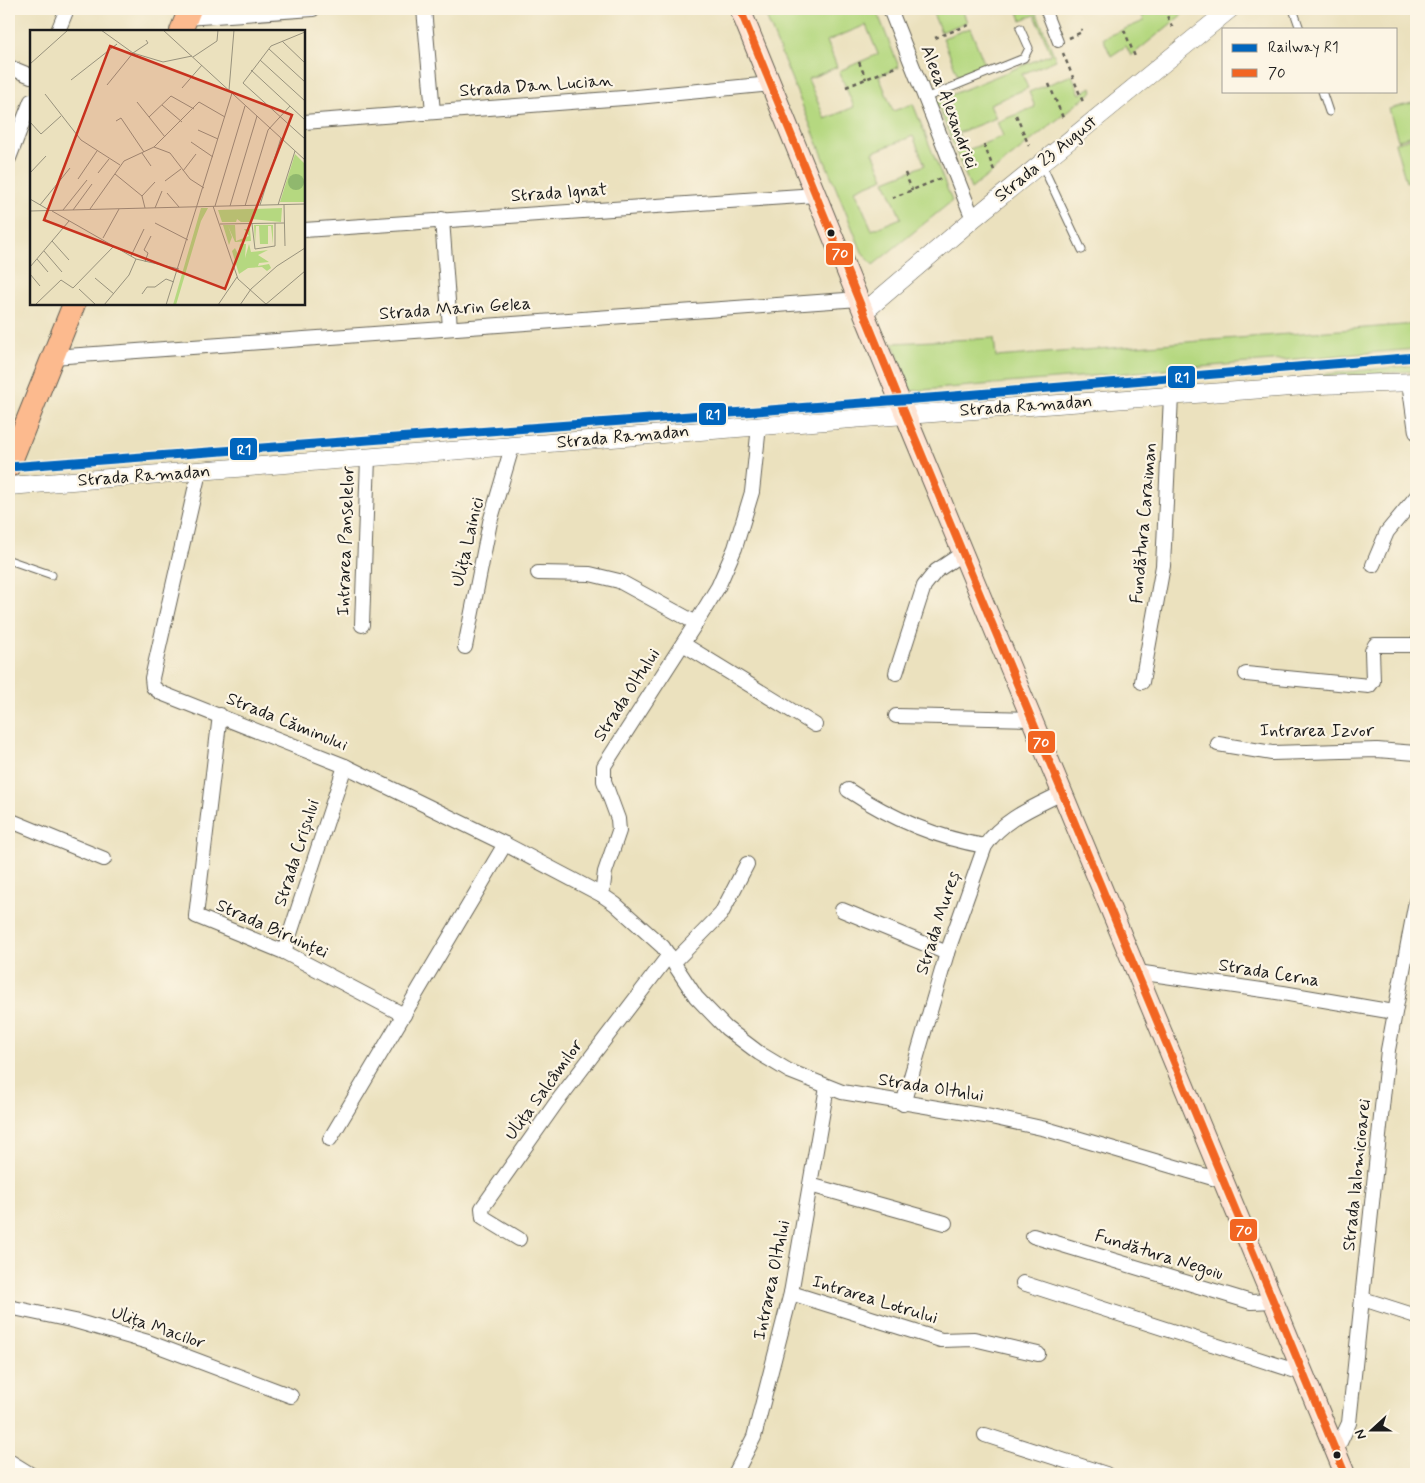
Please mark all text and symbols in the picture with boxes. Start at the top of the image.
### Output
legend [1222,28,1398,92]
inset map [30,30,305,305]
text: Railway R1 [1268,38,1339,58]
street label: Aleea Alexandriei [914,42,984,172]
text: 70 [1268,64,1286,84]
street label: Strada Dan Lucian [459,69,613,103]
street label: Strada 23 August [990,110,1103,208]
street label: Strada Ignat [510,178,608,208]
unlabelled marker [826,228,836,238]
line badge: 70 [825,242,854,266]
text: 70 [832,245,848,263]
street label: Strada Marin Gelea [378,292,532,326]
line badge: R1 [1167,365,1196,389]
text: R1 [1175,369,1189,387]
street label: Strada Ramadan [959,389,1093,423]
line badge: R1 [698,402,727,426]
text: R1 [706,406,720,424]
street label: Strada Ramadan [556,419,690,455]
line badge: R1 [229,437,258,461]
text: R1 [237,441,251,459]
street label: Fundătura Caraiman [1125,441,1163,605]
street label: Strada Ramadan [77,459,211,493]
street label: Intrarea Panselelor [331,465,361,616]
street label: Ulița Lainici [446,495,490,589]
street label: Strada Oltului [588,644,666,746]
street label: Strada Căminului [223,687,351,757]
street label: Intrarea Izvor [1260,719,1375,743]
line badge: 70 [1027,730,1056,754]
text: 70 [1033,734,1049,752]
street label: Strada Crișului [268,796,326,910]
street label: Strada Mureș [910,868,966,978]
street label: Strada Biruinței [212,894,332,964]
street label: Strada Cerna [1217,953,1321,993]
street label: Ulița Salcâmilor [499,1034,589,1145]
street label: Strada Oltului [876,1068,986,1108]
street label: Strada Ialomicioarei [1337,1098,1377,1252]
street label: Intrarea Oltului [748,1218,796,1342]
line badge: 70 [1229,1218,1258,1242]
text: 70 [1236,1222,1252,1240]
street label: Fundătura Negoiu [1091,1224,1226,1287]
street label: Intrarea Lotrului [809,1269,941,1331]
street label: Ulița Macilor [108,1301,209,1355]
north arrow [1348,1406,1398,1456]
text: N [1351,1427,1371,1442]
unlabelled marker [1332,1450,1342,1460]

